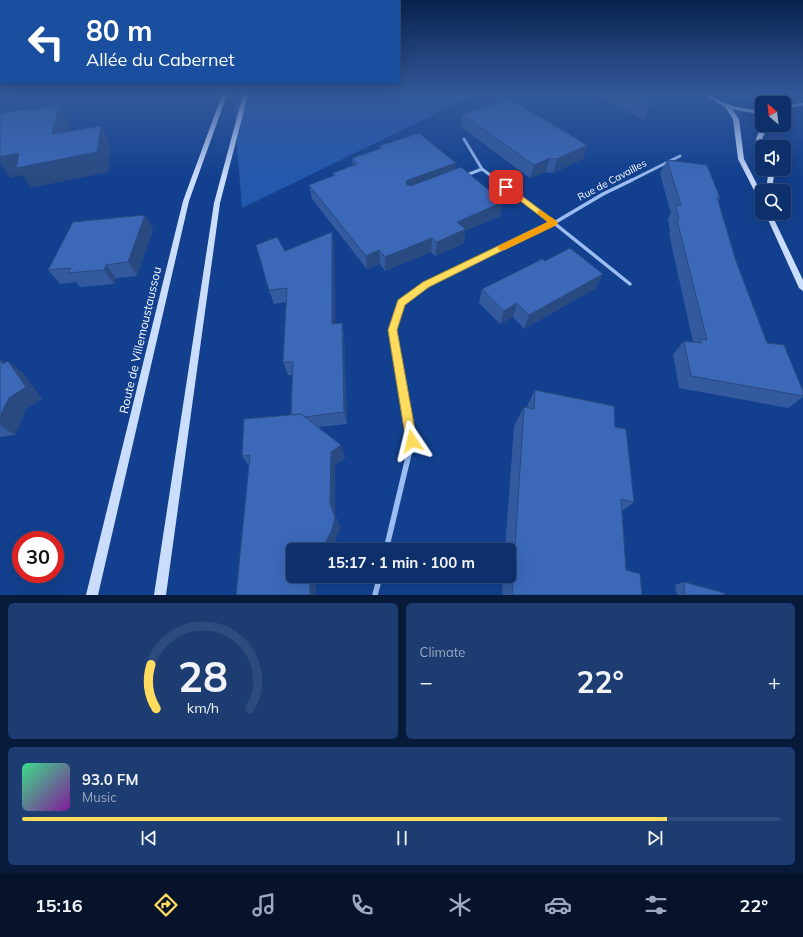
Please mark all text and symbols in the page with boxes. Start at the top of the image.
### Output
text: 80 m [86,13,152,48]
icon: left [20,16,72,68]
text: Allée du Cabernet [86,48,235,71]
north arrow [755,96,791,132]
map controls [755,96,791,220]
button: sound [755,140,791,176]
street label: Rue de Cavailles [575,156,649,204]
pin [489,170,523,204]
icon: arrive [495,176,517,198]
button: search [755,184,791,220]
street label: Route de Villemoustaussou [116,265,164,415]
position arrow [391,420,433,462]
speed limit sign: 30 [12,531,64,583]
text: 15:17 · 1 min · 100 m [327,553,475,572]
text: Climate [420,644,465,660]
text: 28 [178,650,228,702]
text: 22° [577,663,624,701]
text: − [420,668,433,696]
text: + [768,668,781,696]
text: km/h [187,699,219,717]
text: 93.0 FM [82,770,138,789]
text: Music [82,789,117,805]
icon: previous [138,827,160,849]
icon: pause [391,827,413,849]
icon: next [644,827,666,849]
icon: directions [152,891,180,919]
icon: music [250,891,278,919]
icon: phone [348,891,376,919]
icon: climate [446,891,474,919]
icon: car [544,891,572,919]
icon: filters [642,891,670,919]
text: 15:16 [35,894,83,917]
text: 22° [740,894,768,917]

